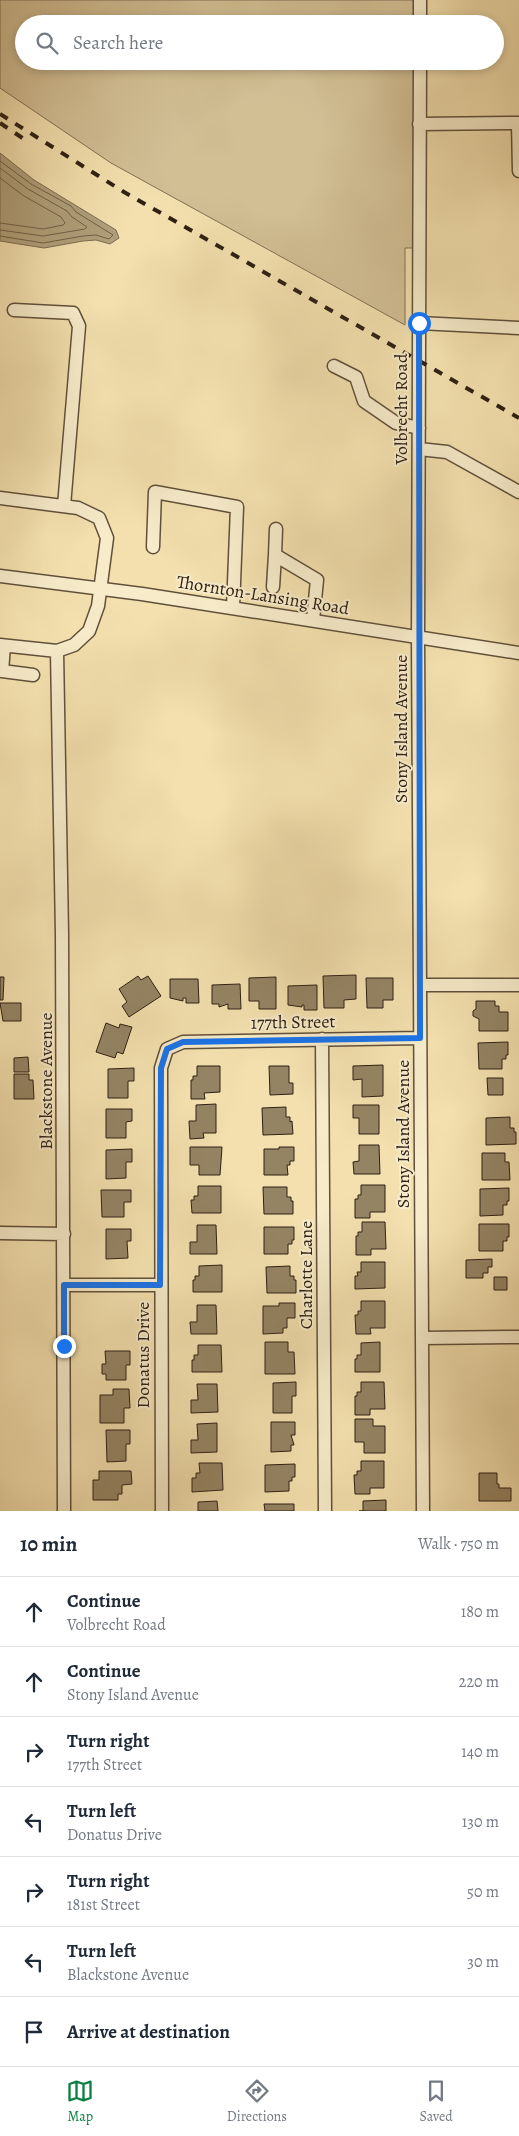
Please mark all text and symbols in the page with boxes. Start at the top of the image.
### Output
search box [15,15,504,70]
icon: search [33,29,61,57]
text: Search here [73,30,163,56]
route start [408,312,431,335]
street label: Volbrecht Road [389,353,413,466]
street label: Thornton-Lansing Road [175,570,351,621]
street label: Stony Island Avenue [389,655,413,803]
street label: 177th Street [250,1009,336,1035]
street label: Blackstone Avenue [34,1012,58,1150]
street label: Stony Island Avenue [391,1060,415,1208]
street label: Charlotte Lane [294,1221,318,1329]
street label: Donatus Drive [131,1302,155,1408]
route end [53,1335,76,1358]
text: 10 min [20,1530,77,1558]
text: Walk · 750 m [418,1533,499,1555]
text: Continue [67,1588,141,1614]
icon: ahead [20,1598,48,1626]
text: 180 m [461,1601,499,1623]
text: Volbrecht Road [67,1614,166,1636]
text: Continue [67,1658,141,1684]
icon: ahead [20,1668,48,1696]
text: 220 m [459,1671,499,1693]
text: Stony Island Avenue [67,1684,199,1706]
text: Turn right [67,1728,149,1754]
icon: right [20,1738,48,1766]
text: 140 m [461,1741,499,1763]
text: 177th Street [67,1754,142,1776]
text: Turn left [67,1798,136,1824]
icon: left [20,1808,48,1836]
text: 130 m [462,1811,499,1833]
text: Donatus Drive [67,1824,162,1846]
text: Turn right [67,1868,149,1894]
icon: right [20,1878,48,1906]
text: 50 m [467,1881,499,1903]
text: 181st Street [67,1894,140,1916]
text: Turn left [67,1938,136,1964]
icon: left [20,1948,48,1976]
text: 30 m [467,1951,499,1973]
text: Blackstone Avenue [67,1964,189,1986]
icon: arrive [20,2018,48,2046]
text: Arrive at destination [67,2019,230,2045]
tab: Map [66,2077,94,2126]
tab: Directions [227,2077,287,2126]
tab: Saved [420,2077,453,2126]

